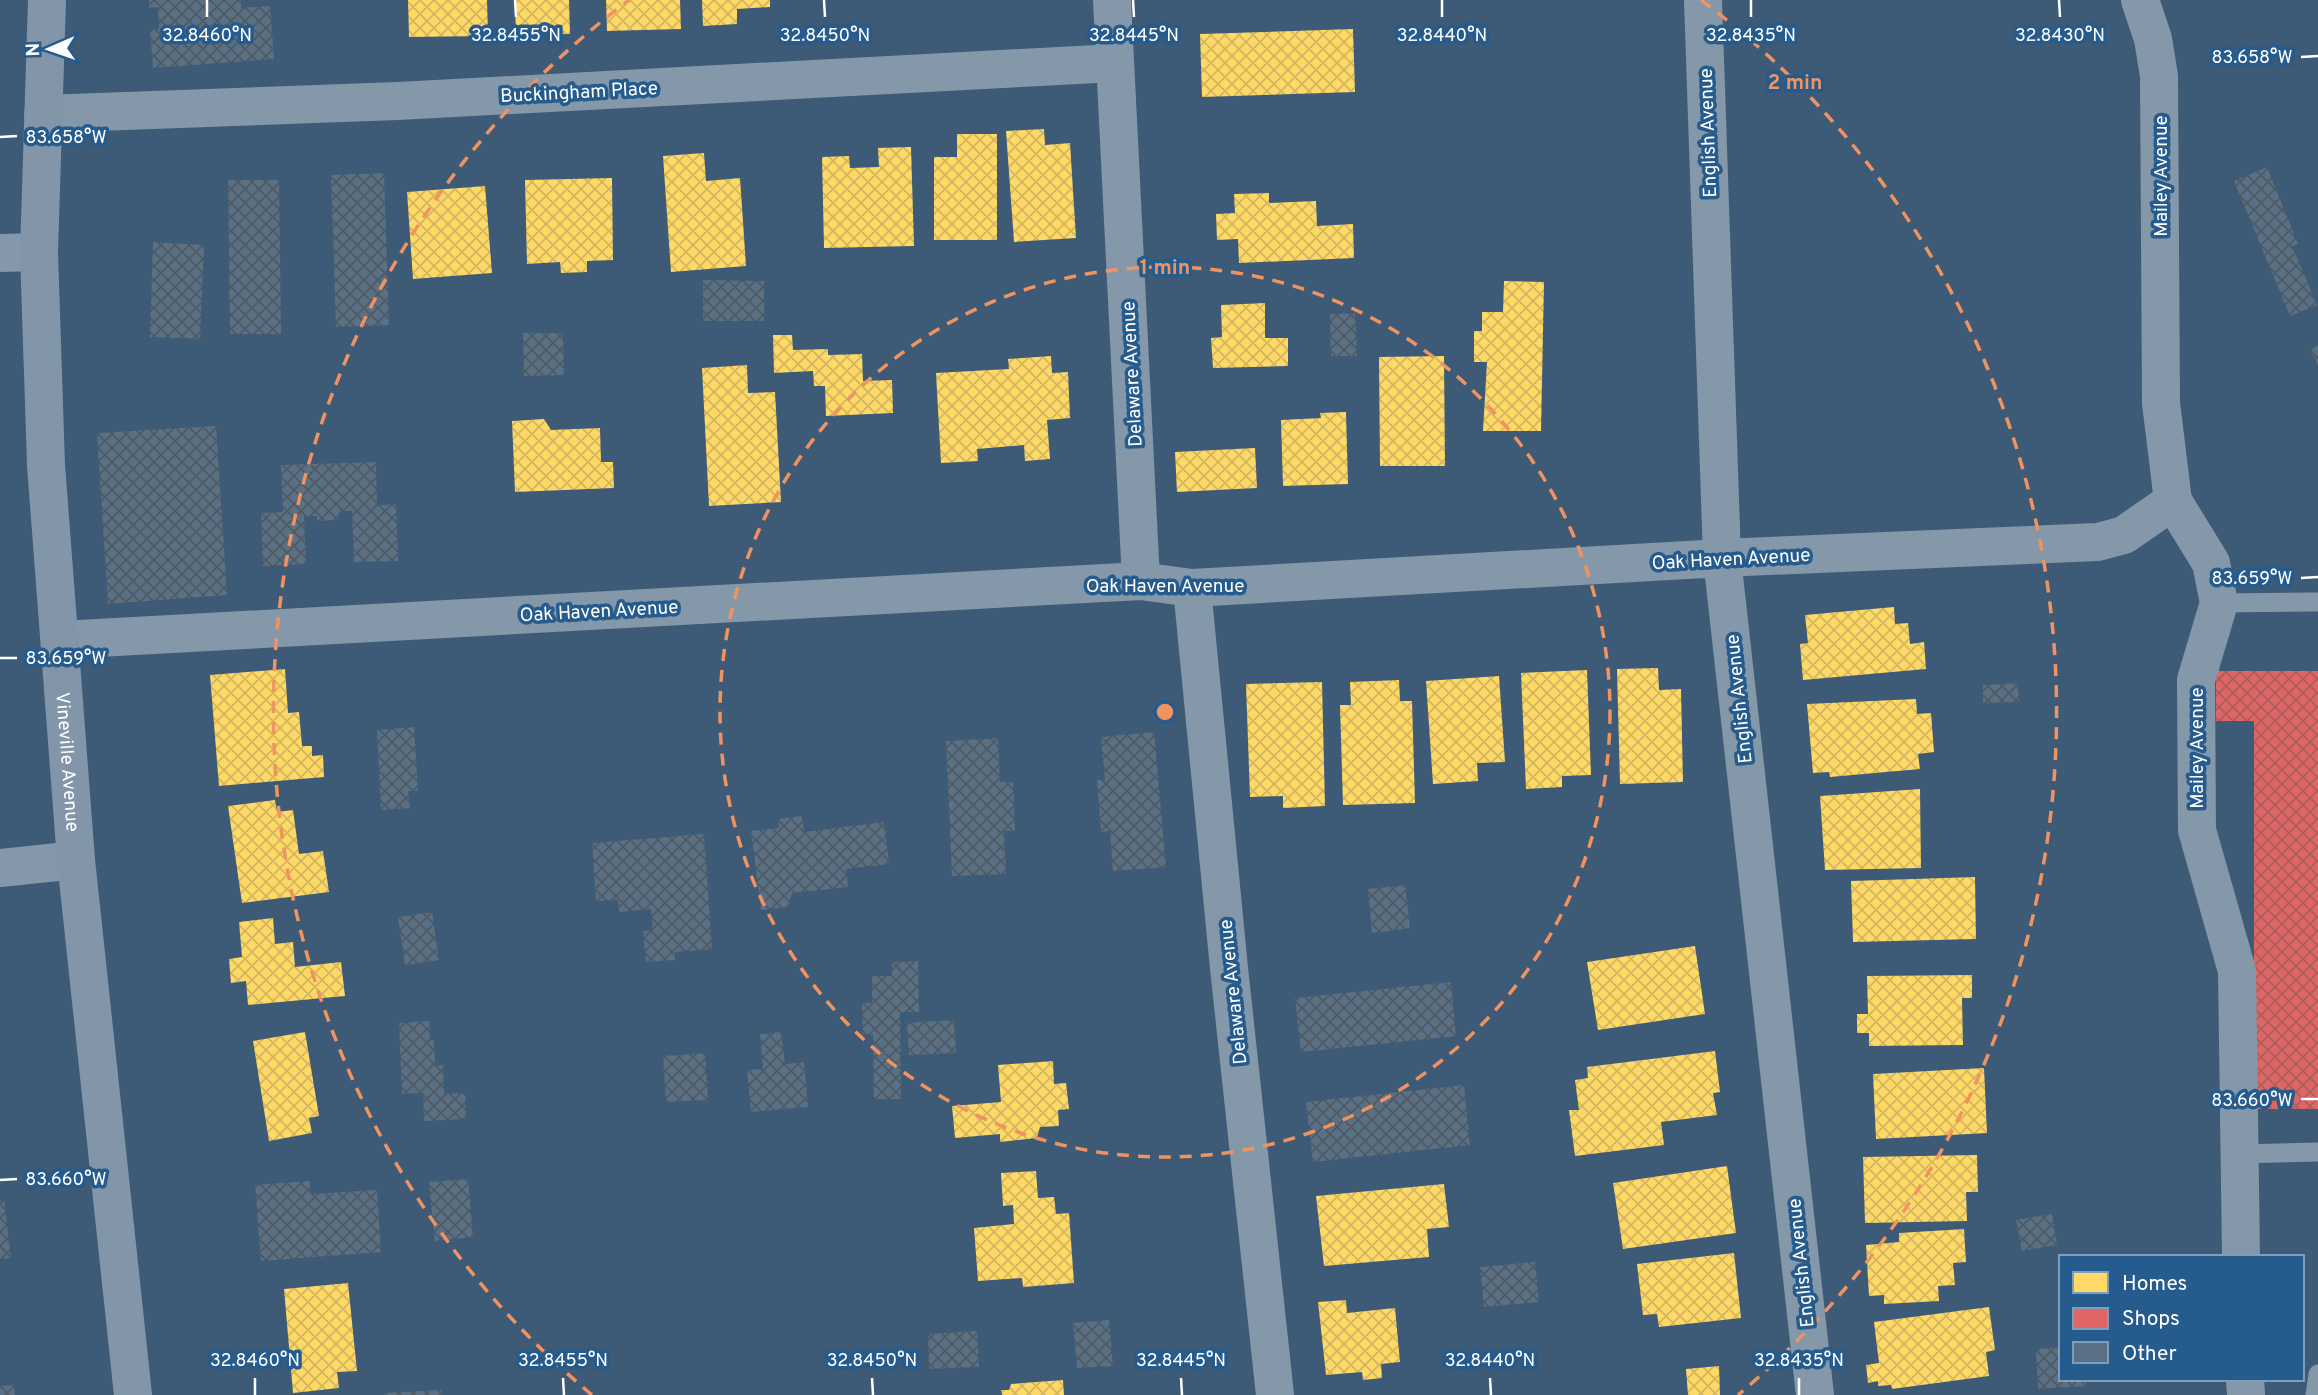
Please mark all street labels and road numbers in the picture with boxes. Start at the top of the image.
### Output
street label: English Avenue [1695,68,1723,198]
street label: Buckingham Place [500,77,659,109]
street label: Mailey Avenue [2150,115,2174,237]
street label: Delaware Avenue [1117,300,1149,447]
street label: Oak Haven Avenue [1651,544,1811,576]
street label: Oak Haven Avenue [1086,575,1244,599]
street label: Oak Haven Avenue [519,596,679,628]
street label: English Avenue [1721,633,1759,764]
street label: Mailey Avenue [2186,687,2210,809]
street label: Vineville Avenue [49,691,84,833]
street label: Delaware Avenue [1214,918,1254,1066]
street label: English Avenue [1783,1197,1821,1328]

